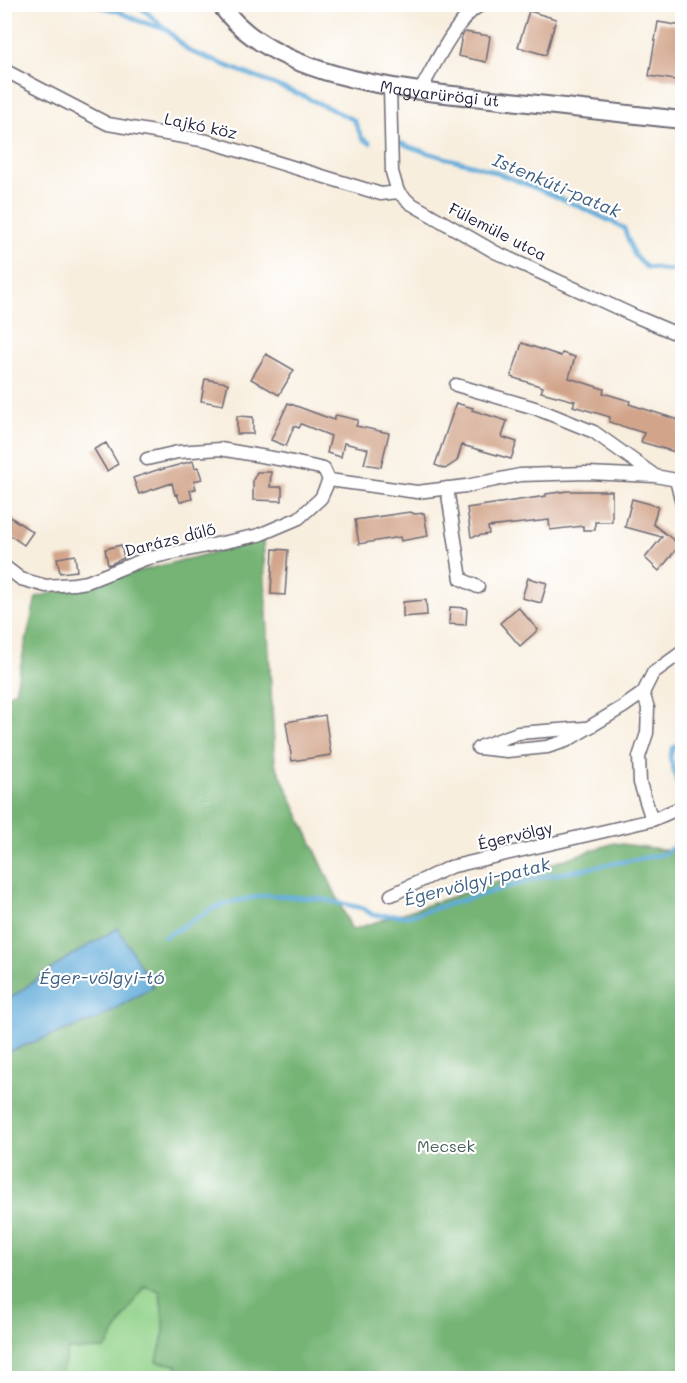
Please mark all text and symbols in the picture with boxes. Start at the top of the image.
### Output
street label: Magyarürögi út [379,74,501,110]
street label: Lajkó köz [163,107,239,143]
water label: Istenkúti-patak [489,147,625,223]
street label: Fülemüle utca [445,197,551,265]
street label: Darázs dűlő [122,518,218,560]
street label: Égervölgy [476,816,554,854]
water label: Égervölgyi-patak [402,851,553,911]
water label: Éger-völgyi-tó [40,965,165,989]
park label: Mecsek [417,1135,475,1156]

